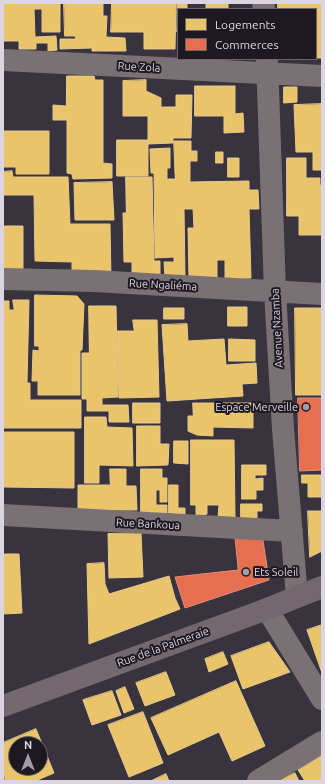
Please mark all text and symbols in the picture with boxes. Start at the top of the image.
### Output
legend [177,8,317,60]
text: Logements [215,18,275,31]
text: Commerces [215,38,279,51]
street label: Rue Zola [117,59,161,75]
street label: Rue Ngaliéma [129,277,197,293]
street label: Avenue Nzamba [268,288,286,368]
place label: Espace Merveille [215,400,298,414]
marker: Espace Merveille [301,402,311,412]
street label: Rue Bankoua [116,516,180,532]
place label: Ets Soleil [254,565,298,579]
marker: Ets Soleil [241,567,251,577]
street label: Rue de la Palmeraie [115,624,211,670]
north arrow [8,736,48,776]
text: N [24,739,32,751]

